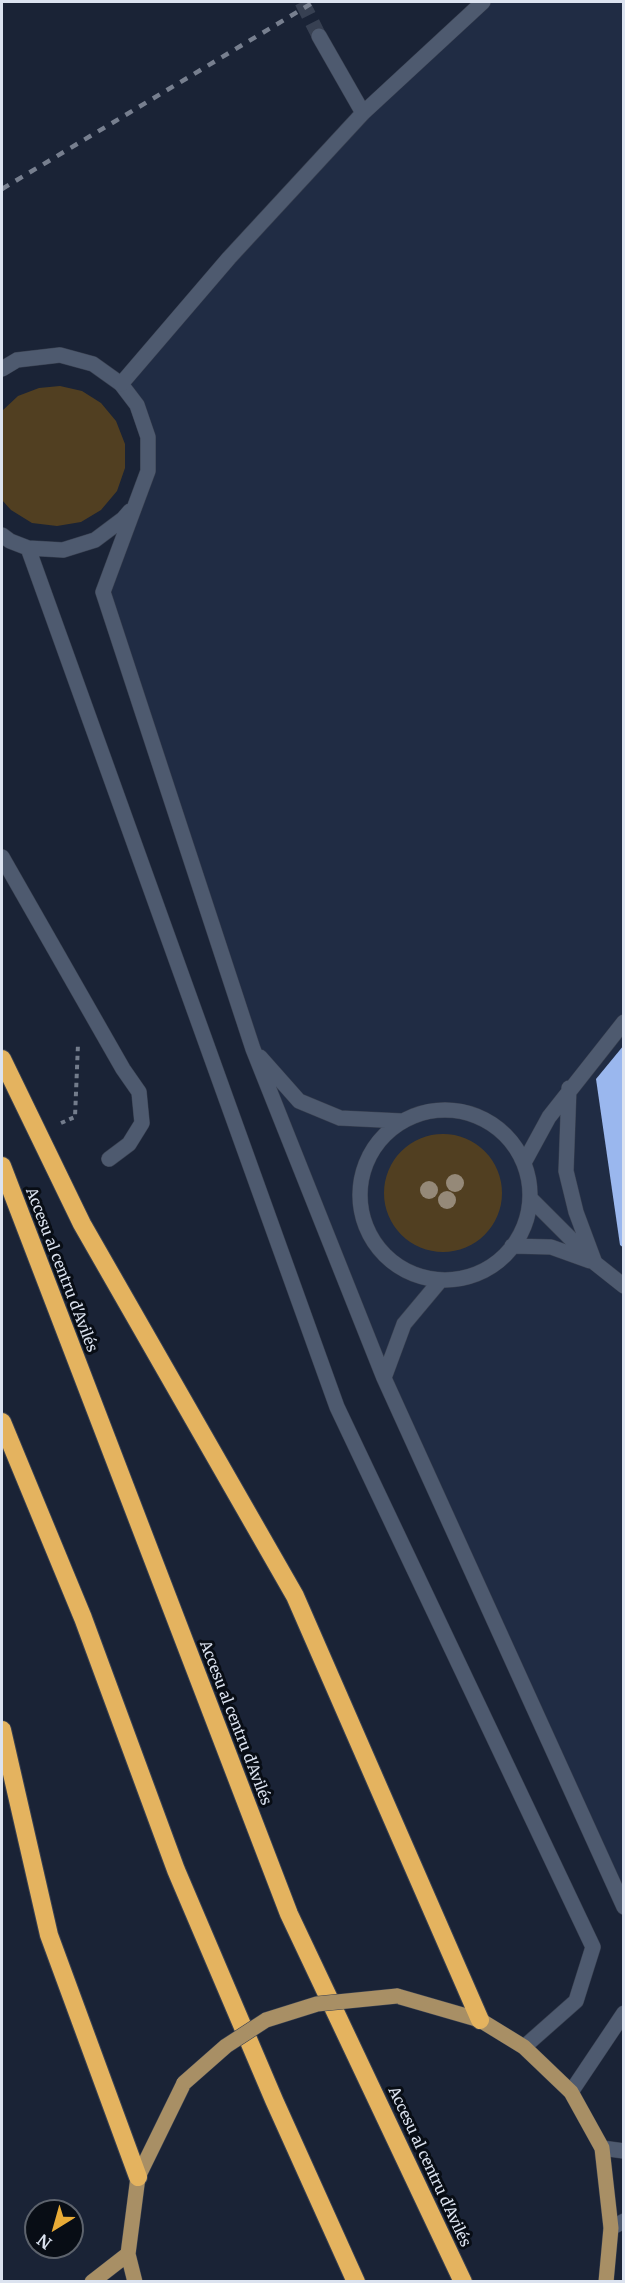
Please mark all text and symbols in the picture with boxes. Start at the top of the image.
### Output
street label: Accesu al centru d'Avilés [21,1185,101,1355]
street label: Accesu al centru d'Avilés [195,1638,275,1808]
street label: Accesu al centru d'Avilés [384,2084,474,2250]
north arrow [24,2199,84,2259]
text: N [33,2230,55,2254]

